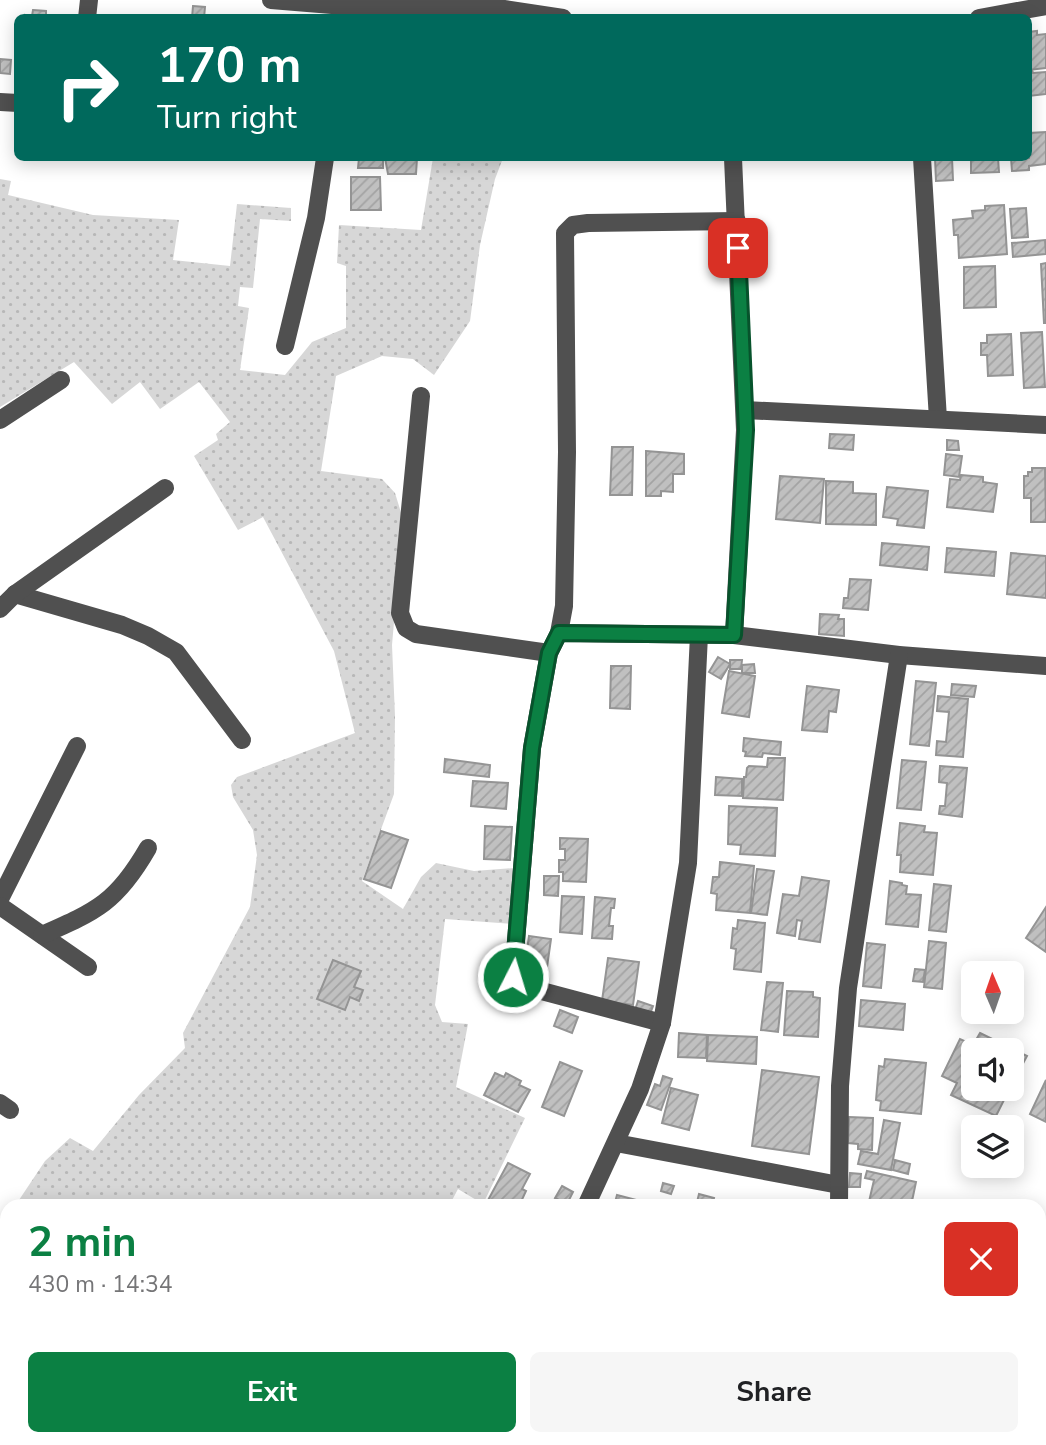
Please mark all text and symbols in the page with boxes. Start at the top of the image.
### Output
text: 170 m [157,32,301,99]
icon: right [42,42,133,133]
text: Turn right [157,96,297,139]
pin [708,218,768,278]
icon: arrive [719,229,757,267]
position arrow [476,940,550,1014]
north arrow [961,961,1024,1024]
map controls [961,961,1024,1178]
button: sound [961,1038,1024,1101]
button: layers [961,1115,1024,1178]
text: 2 min [28,1214,137,1271]
button: close [944,1222,1018,1296]
text: 430 m · 14:34 [28,1269,173,1300]
button: Exit [28,1352,516,1432]
button: Share [530,1352,1018,1432]

